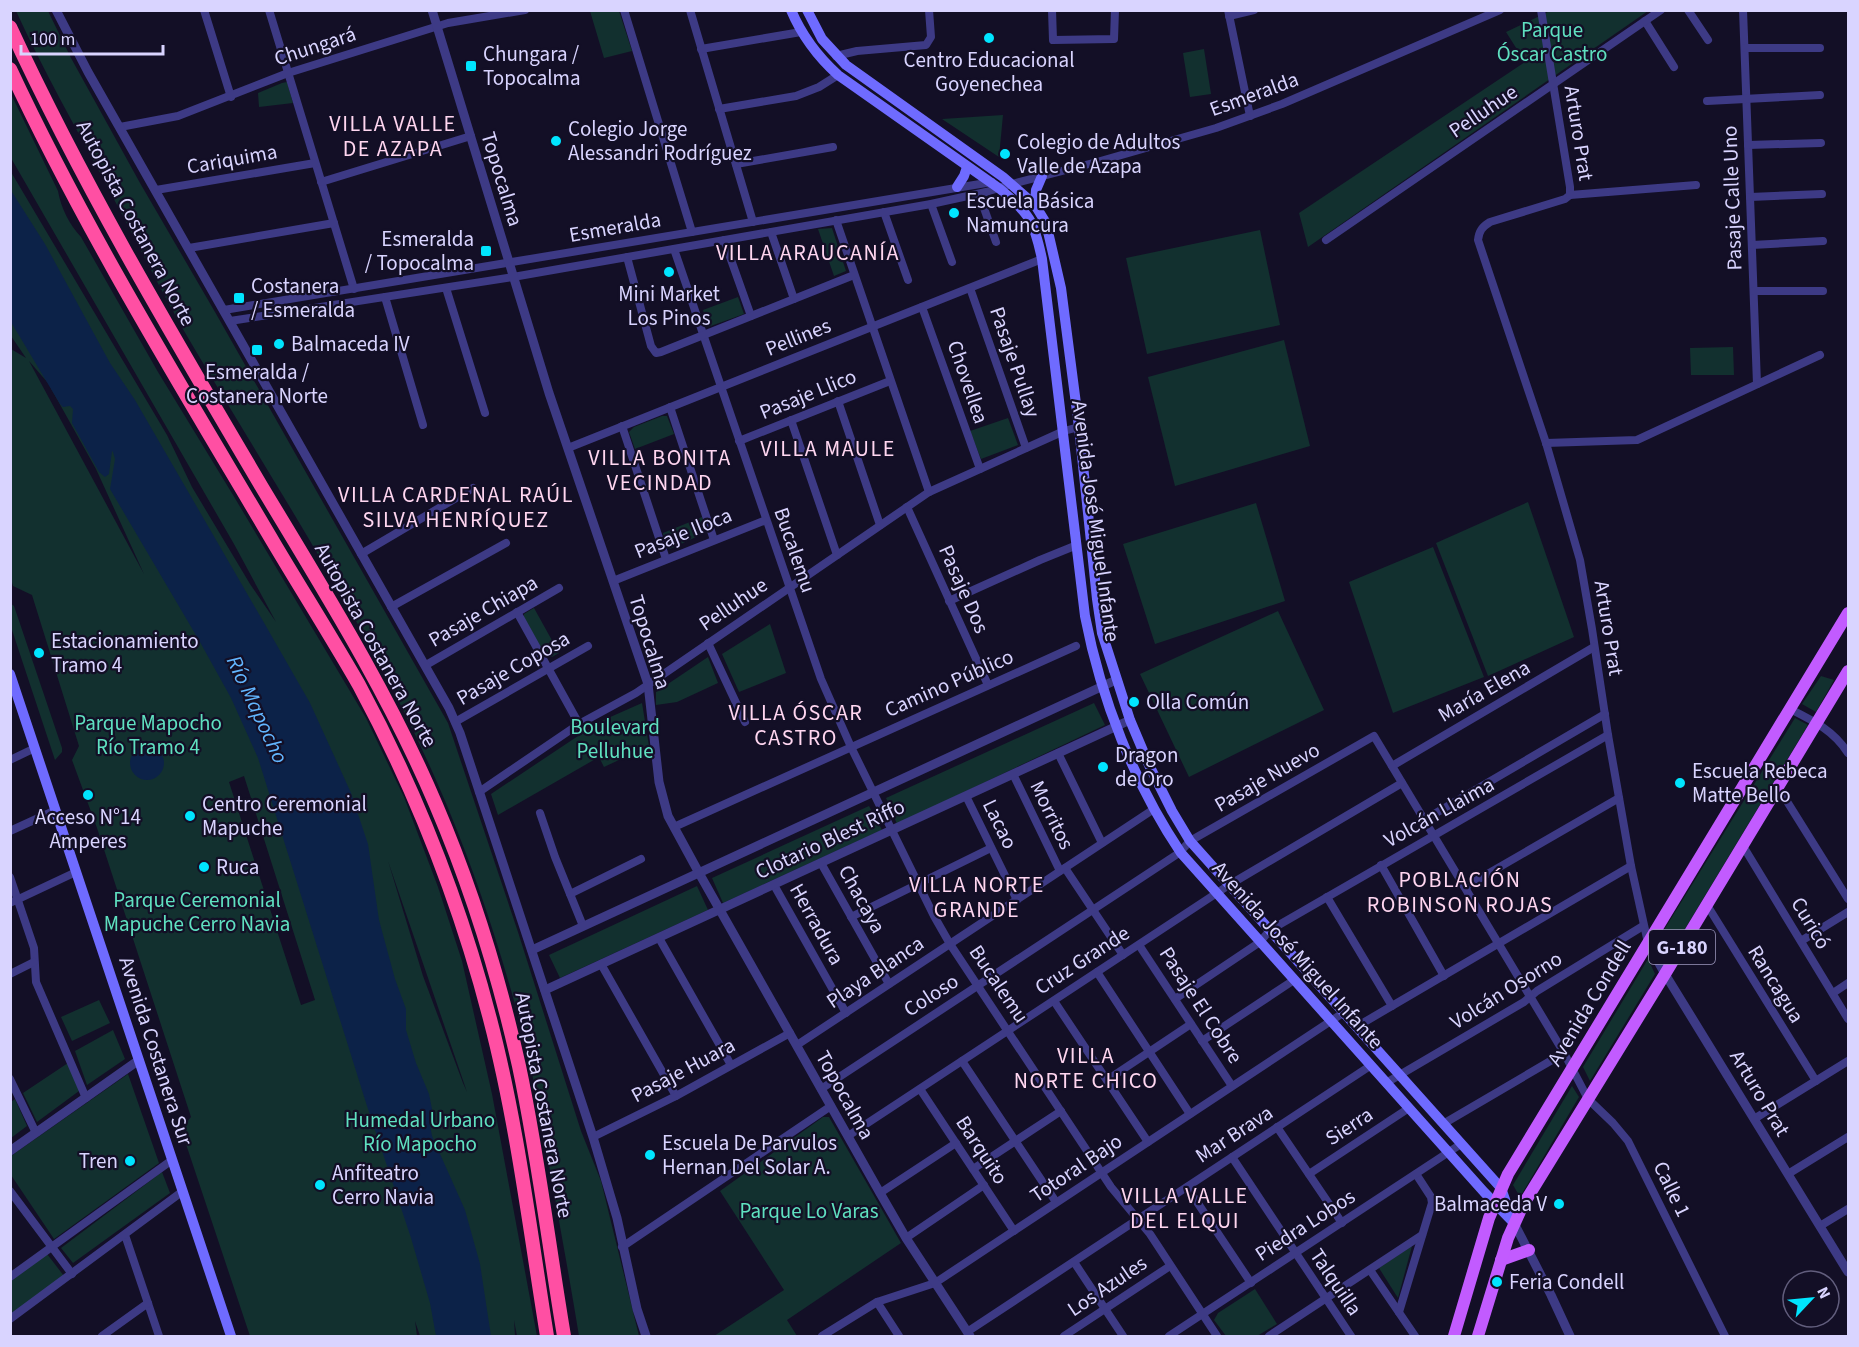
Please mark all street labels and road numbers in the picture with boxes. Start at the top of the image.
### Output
street label: Chungará [270,19,360,73]
street label: Esmeralda [1205,64,1303,124]
street label: Pelluhue [1443,77,1523,145]
street label: Arturo Prat [1557,83,1601,183]
street label: Autopista Costanera Norte [69,115,203,331]
street label: Pasaje Calle Uno [1714,125,1750,271]
street label: Topocalma [473,128,531,230]
street label: Cariquima [184,136,280,182]
street label: Esmeralda [567,204,663,250]
street label: Pasaje Pullay [982,303,1048,422]
street label: Pellines [761,310,836,364]
street label: Chovellea [940,336,996,428]
street label: Pasaje Llico [755,361,861,427]
street label: Avenida José Miguel Infante [1064,398,1128,644]
street label: Pasaje Iloca [630,500,736,566]
street label: Bucalemu [766,503,824,597]
street label: Autopista Costanera Norte [307,537,445,753]
street label: Pasaje Dos [931,540,997,638]
street label: Pasaje Chiapa [423,568,543,654]
street label: Pelluhue [693,570,773,638]
street label: Arturo Prat [1587,578,1631,678]
street label: Topocalma [621,591,679,693]
street label: Pasaje Coposa [451,623,575,713]
street label: Camino Público [880,641,1018,725]
street label: María Elena [1432,653,1536,729]
street label: Pasaje Nuevo [1209,735,1325,819]
street label: Volcán Llaima [1378,769,1500,855]
street label: Morritos [1022,775,1082,855]
street label: Clotario Blest Riffo [750,791,910,887]
street label: Lacao [975,794,1025,854]
street label: Avenida José Miguel Infante [1205,854,1391,1056]
street label: Chacaya [831,859,893,939]
street label: Herradura [782,878,852,970]
street label: Curicó [1784,891,1838,955]
street label: Cruz Grande [1029,918,1135,1002]
street label: Playa Blanca [820,928,930,1016]
road number: G-180 [1649,930,1715,964]
street label: Avenida Condell [1540,934,1638,1072]
street label: Bucalemu [962,939,1036,1029]
street label: Rancagua [1740,939,1812,1029]
street label: Pasaje El Cobre [1152,941,1250,1069]
street label: Volcán Osorno [1444,944,1568,1036]
street label: Avenida Costanera Sur [111,953,201,1150]
street label: Coloso [898,966,964,1024]
street label: Autopista Costanera Norte [507,990,581,1220]
street label: Pasaje Huara [626,1030,740,1110]
street label: Arturo Prat [1722,1044,1798,1142]
street label: Topocalma [808,1045,882,1145]
street label: Mar Brava [1189,1098,1279,1170]
street label: Sierra [1319,1099,1379,1153]
street label: Barquito [949,1110,1015,1190]
street label: Totoral Bajo [1024,1126,1128,1210]
street label: Calle 1 [1646,1156,1698,1222]
street label: Piedra Lobos [1249,1181,1361,1269]
street label: Talquilla [1303,1242,1369,1322]
street label: Los Azules [1061,1248,1153,1324]

